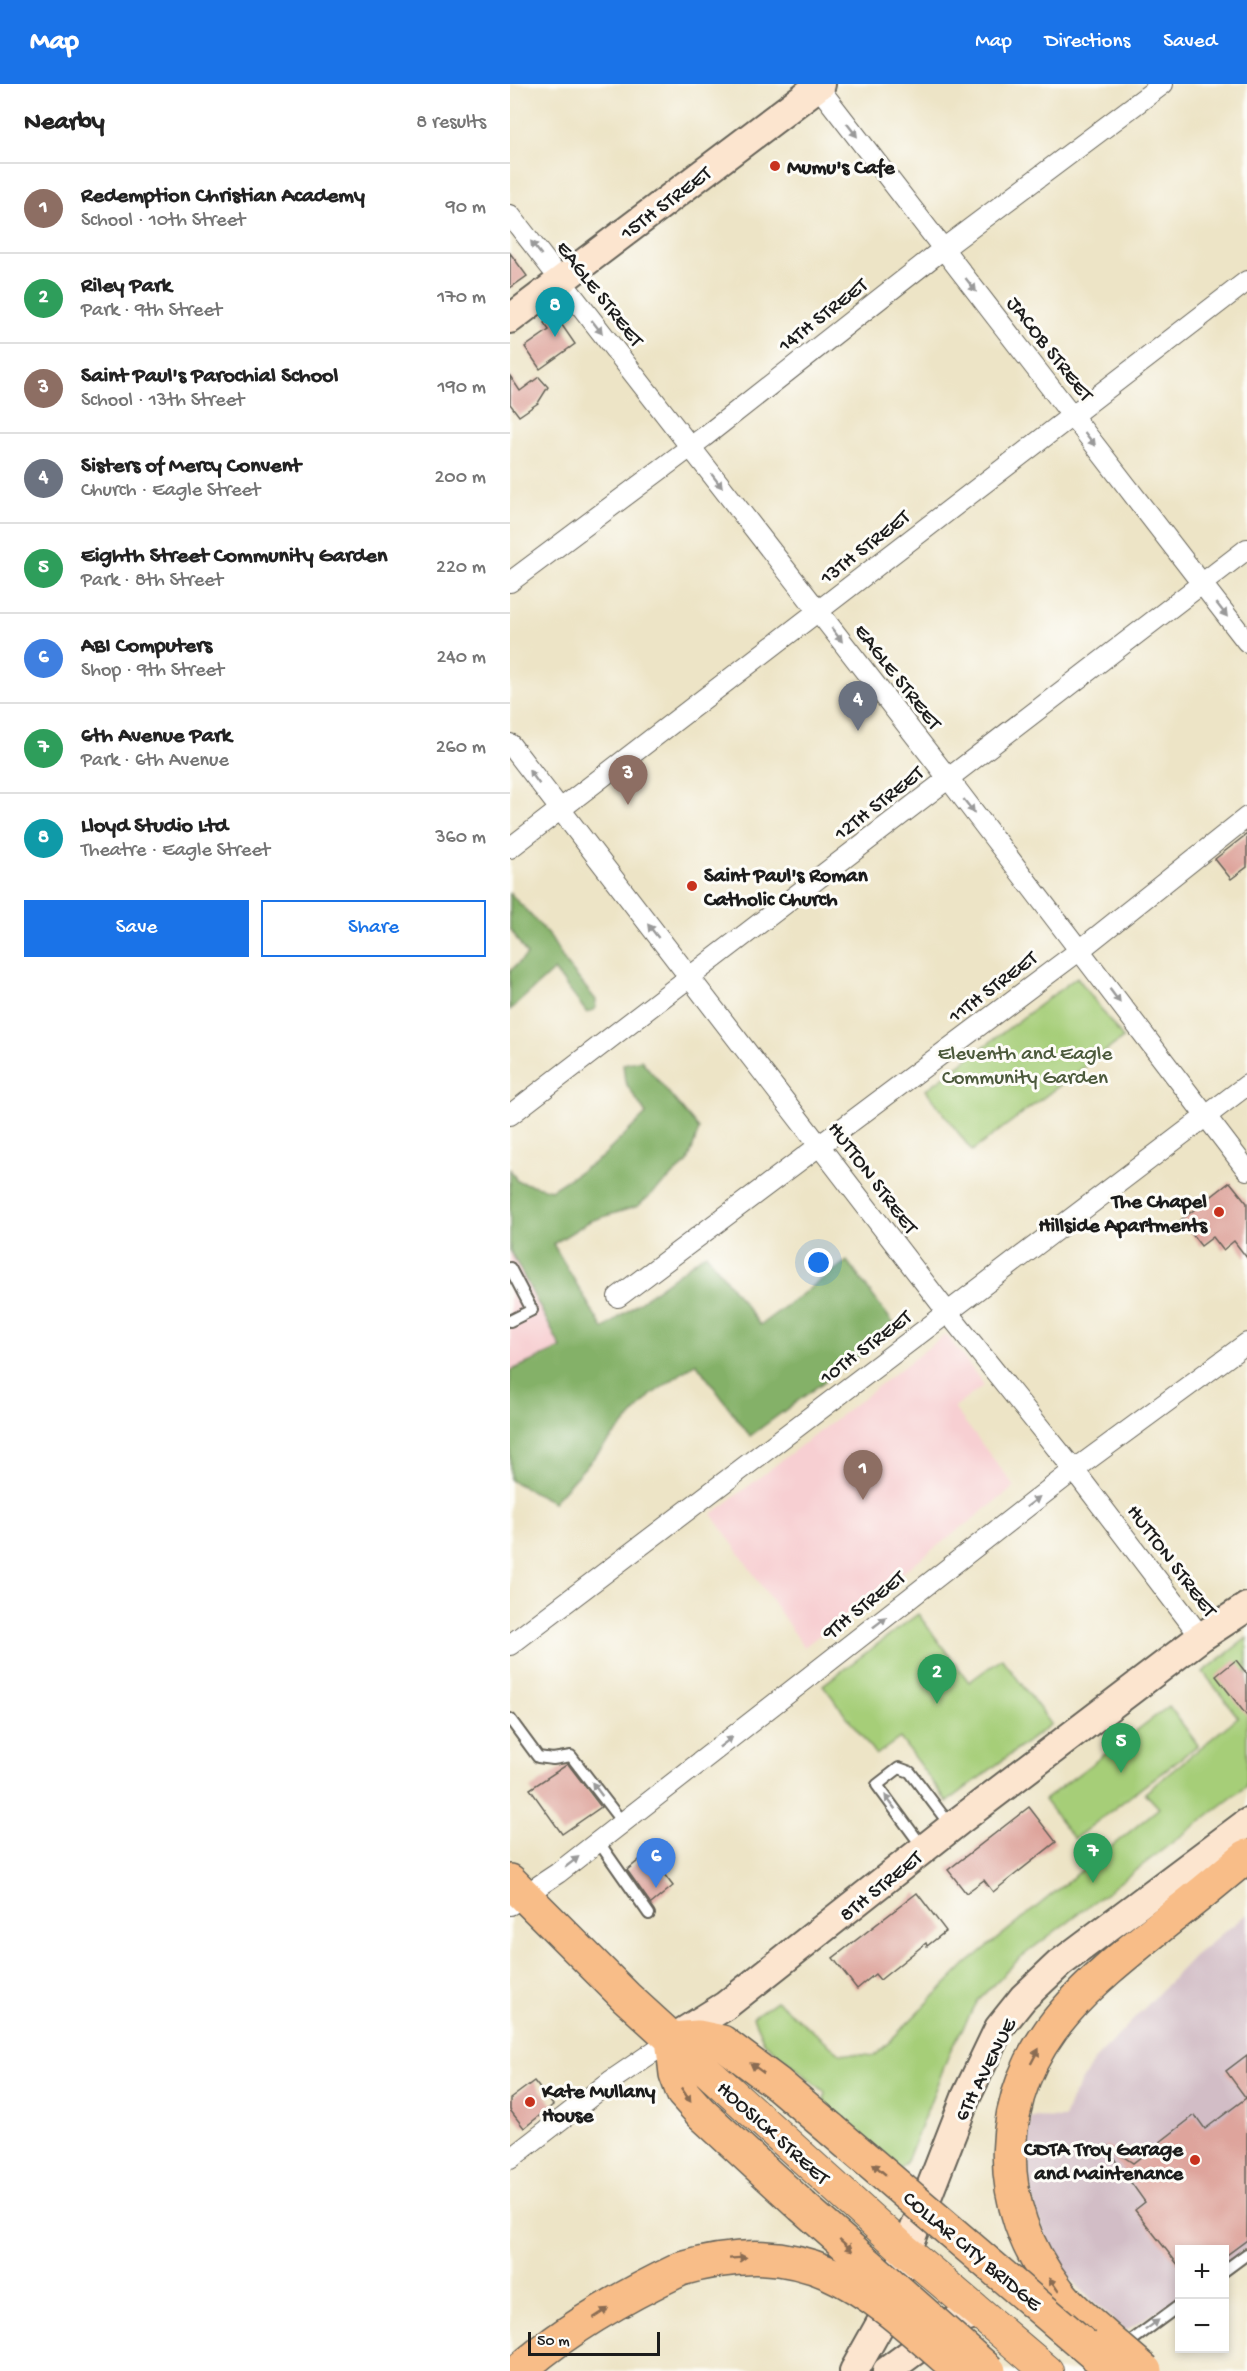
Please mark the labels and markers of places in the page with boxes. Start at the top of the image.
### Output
place label: Mumu's Cafe [787,157,896,182]
marker: Mumu's Cafe [768,159,782,173]
pin: 8 [536,288,574,337]
pin: 4 [838,682,878,731]
pin: 3 [608,756,648,805]
place label: Saint Paul's Roman Catholic Church [703,865,869,914]
marker: Saint Paul's Roman Catholic Church [685,879,699,893]
place label: The Chapel Hillside Apartments [1038,1191,1208,1240]
marker: The Chapel Hillside Apartments [1212,1205,1226,1219]
pin: 1 [844,1450,882,1500]
pin: 2 [918,1654,956,1704]
pin: 5 [1102,1724,1140,1773]
pin: 7 [1074,1834,1112,1883]
pin: 6 [636,1838,676,1888]
place label: Kate Mullany House [541,2081,656,2130]
marker: Kate Mullany House [523,2095,537,2109]
place label: CDTA Troy Garage and Maintenance [1023,2139,1184,2188]
marker: CDTA Troy Garage and Maintenance [1188,2153,1202,2167]

